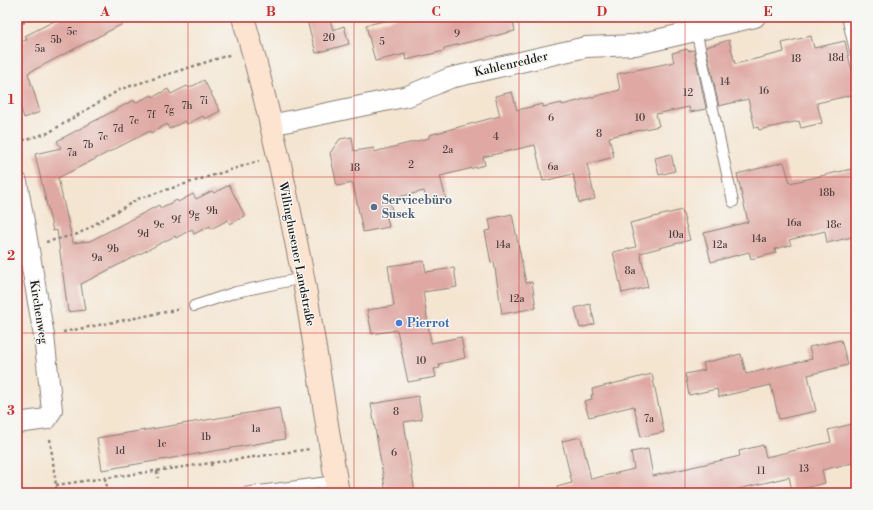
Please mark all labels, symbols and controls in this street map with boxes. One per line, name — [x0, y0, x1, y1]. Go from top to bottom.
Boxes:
text: A — [99, 4, 110, 20]
text: B — [266, 4, 276, 20]
text: C — [431, 4, 441, 20]
text: D — [597, 4, 607, 20]
text: E — [763, 4, 773, 20]
house number: 5c — [67, 26, 77, 38]
house number: 9 — [454, 28, 460, 40]
house number: 20 — [323, 32, 336, 44]
house number: 5b — [50, 34, 62, 46]
house number: 5 — [379, 36, 385, 48]
house number: 5a — [35, 43, 46, 55]
street label: Kahlenredder — [473, 49, 549, 80]
house number: 18d — [828, 52, 844, 64]
house number: 18 — [791, 53, 801, 65]
house number: 14 — [720, 76, 730, 88]
house number: 16 — [759, 85, 769, 97]
house number: 12 — [683, 87, 693, 99]
text: 1 — [8, 92, 15, 108]
house number: 7i — [200, 95, 209, 107]
house number: 7h — [182, 100, 193, 112]
house number: 7g — [164, 104, 175, 116]
house number: 7f — [147, 109, 156, 121]
house number: 6 — [548, 112, 554, 124]
house number: 10 — [635, 112, 646, 124]
house number: 7e — [129, 115, 139, 127]
house number: 7d — [113, 123, 124, 135]
house number: 8 — [596, 128, 602, 140]
house number: 7c — [98, 131, 108, 143]
house number: 4 — [493, 131, 499, 143]
house number: 7b — [83, 139, 94, 151]
house number: 2a — [443, 144, 454, 156]
house number: 7a — [67, 147, 78, 159]
house number: 2 — [408, 159, 414, 171]
house number: 6a — [547, 161, 559, 173]
house number: 18 — [350, 162, 360, 174]
street label: Willinghusener Landstraße — [275, 180, 318, 327]
house number: 18b — [819, 187, 835, 199]
place label: Servicebüro Susek — [382, 193, 452, 222]
marker: Servicebüro Susek — [369, 202, 379, 212]
house number: 9h — [206, 205, 218, 217]
house number: 9g — [188, 209, 200, 221]
house number: 9f — [171, 214, 181, 226]
house number: 16a — [786, 217, 802, 229]
house number: 9e — [153, 219, 165, 231]
house number: 18c — [826, 219, 842, 231]
house number: 9d — [137, 228, 149, 240]
house number: 10a — [668, 229, 685, 241]
house number: 14a — [752, 233, 767, 245]
house number: 14a — [496, 239, 511, 251]
house number: 12a — [712, 239, 729, 251]
house number: 9b — [107, 243, 119, 255]
text: 2 — [7, 248, 15, 264]
house number: 9a — [91, 252, 103, 264]
house number: 8a — [624, 265, 637, 277]
street label: Kirchenweg — [26, 279, 51, 346]
house number: 12a — [509, 293, 526, 305]
place label: Pierrot — [407, 316, 450, 331]
marker: Pierrot — [394, 318, 404, 328]
house number: 10 — [416, 355, 427, 367]
text: 3 — [7, 403, 15, 419]
house number: 8 — [393, 406, 399, 418]
house number: 7a — [644, 413, 655, 425]
house number: 1a — [251, 423, 262, 435]
house number: 1b — [201, 431, 211, 443]
house number: 1c — [157, 438, 167, 450]
house number: 1d — [115, 445, 125, 457]
house number: 6 — [391, 447, 397, 459]
house number: 13 — [799, 463, 809, 475]
house number: 11 — [757, 465, 766, 477]

